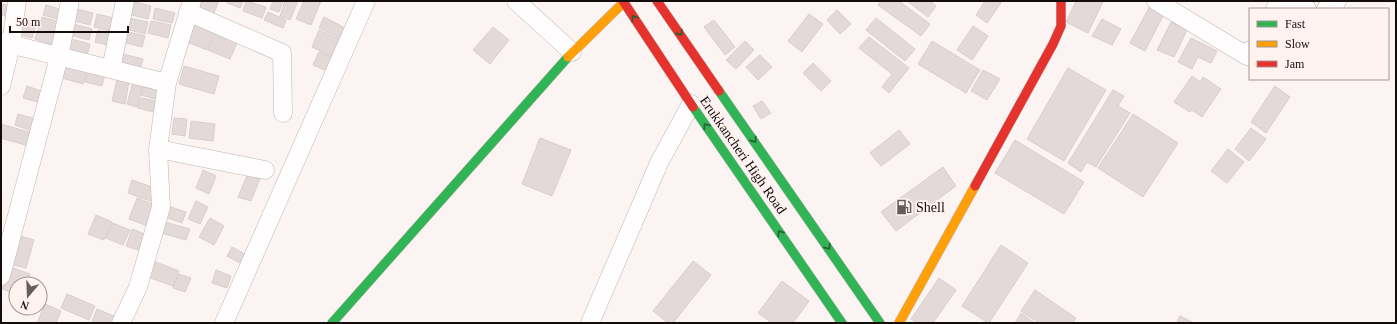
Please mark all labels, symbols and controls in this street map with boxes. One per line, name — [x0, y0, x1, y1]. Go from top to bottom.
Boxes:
scale bar — [10, 8, 128, 34]
legend — [1249, 8, 1389, 80]
text: 50 m — [16, 15, 41, 29]
one-way arrow — [632, 15, 639, 22]
text: Fast — [1285, 17, 1306, 31]
one-way arrow — [675, 29, 683, 36]
text: Slow — [1285, 37, 1310, 51]
text: Jam — [1285, 57, 1305, 71]
street label: Erukkancheri High Road — [697, 93, 789, 217]
one-way arrow — [704, 124, 711, 131]
one-way arrow — [749, 136, 757, 143]
fuel station icon: Shell — [895, 198, 913, 216]
place label: Shell — [916, 200, 945, 215]
one-way arrow — [778, 231, 785, 238]
one-way arrow — [823, 243, 831, 250]
north arrow — [8, 276, 48, 316]
text: N — [19, 298, 30, 312]

